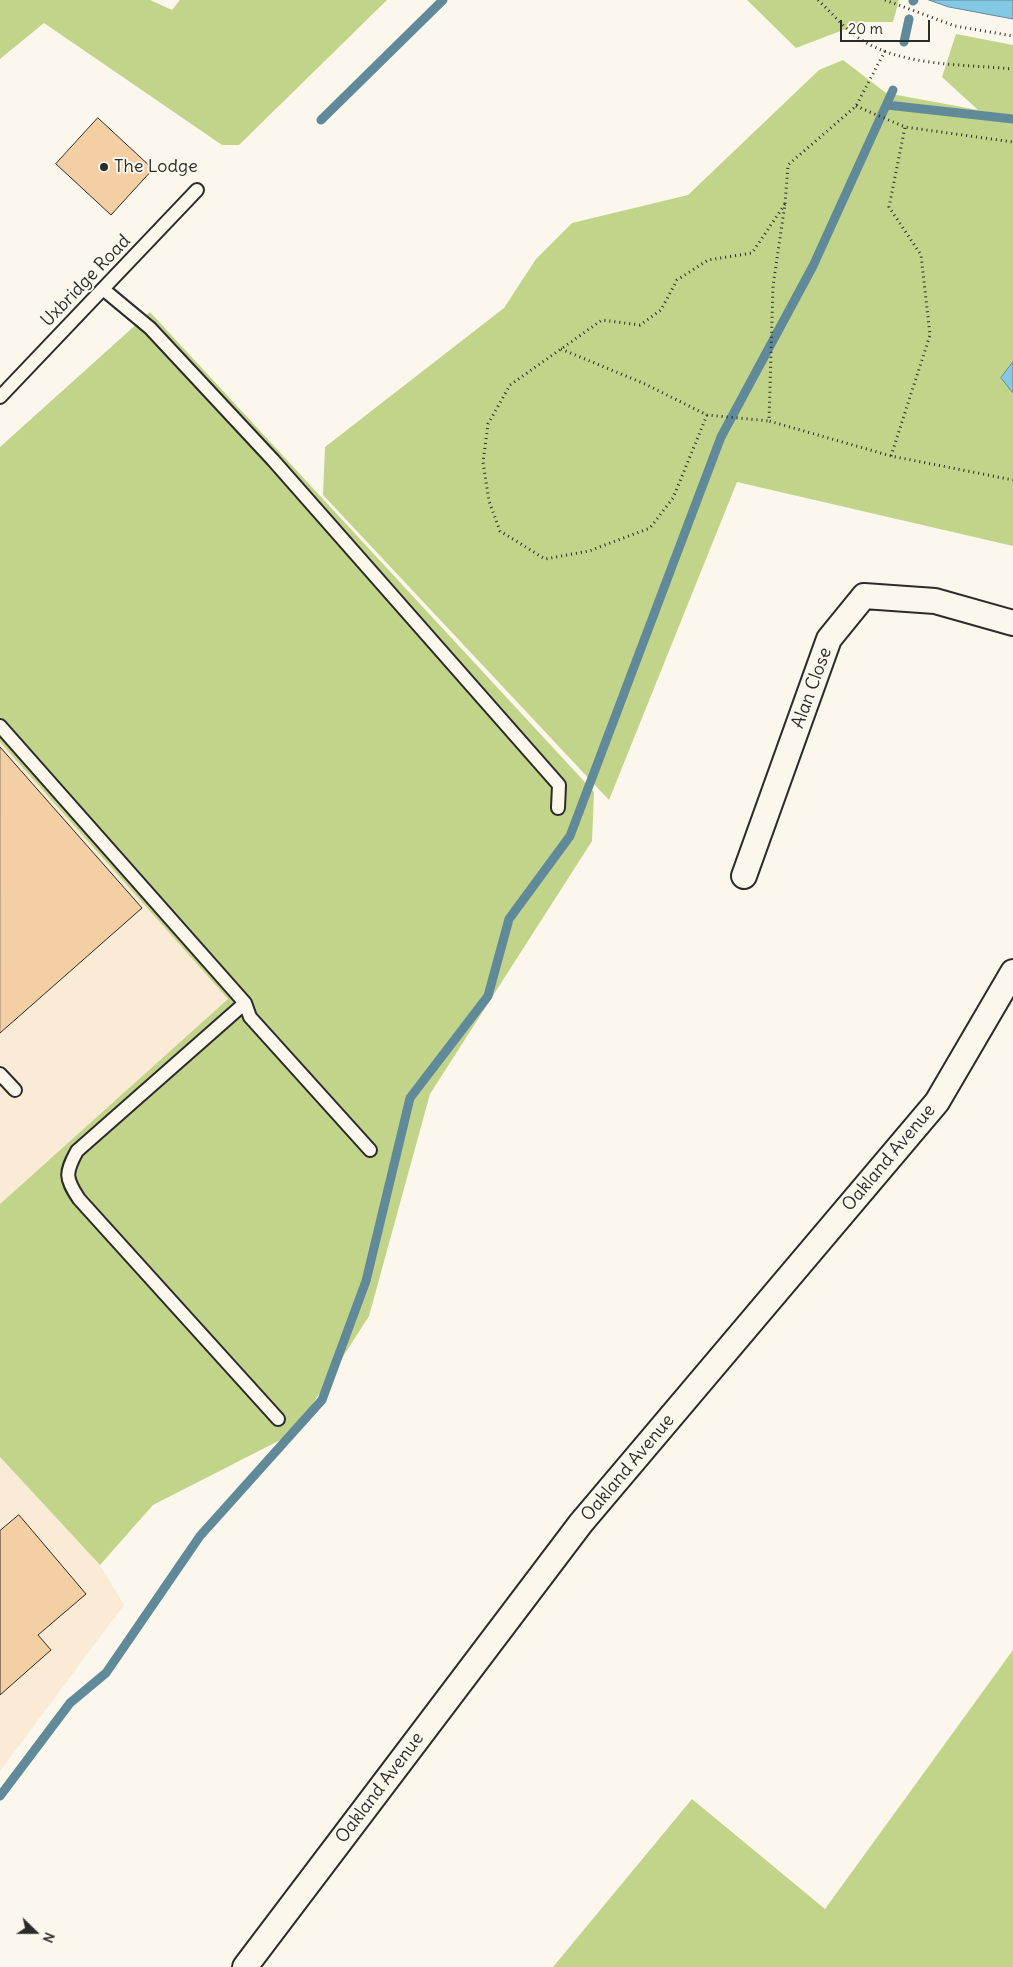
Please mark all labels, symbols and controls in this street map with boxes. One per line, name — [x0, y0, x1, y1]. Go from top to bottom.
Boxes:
scale bar — [843, 10, 933, 42]
text: 20 m — [848, 19, 883, 38]
place label: The Lodge — [114, 156, 198, 178]
marker: The Lodge — [98, 161, 110, 173]
street label: Uxbridge Road — [37, 231, 135, 331]
street label: Alan Close — [787, 645, 837, 731]
street label: Oakland Avenue — [838, 1100, 940, 1216]
street label: Oakland Avenue — [577, 1410, 679, 1526]
street label: Oakland Avenue — [331, 1728, 429, 1848]
north arrow — [10, 1907, 60, 1957]
text: N — [39, 1930, 59, 1945]

